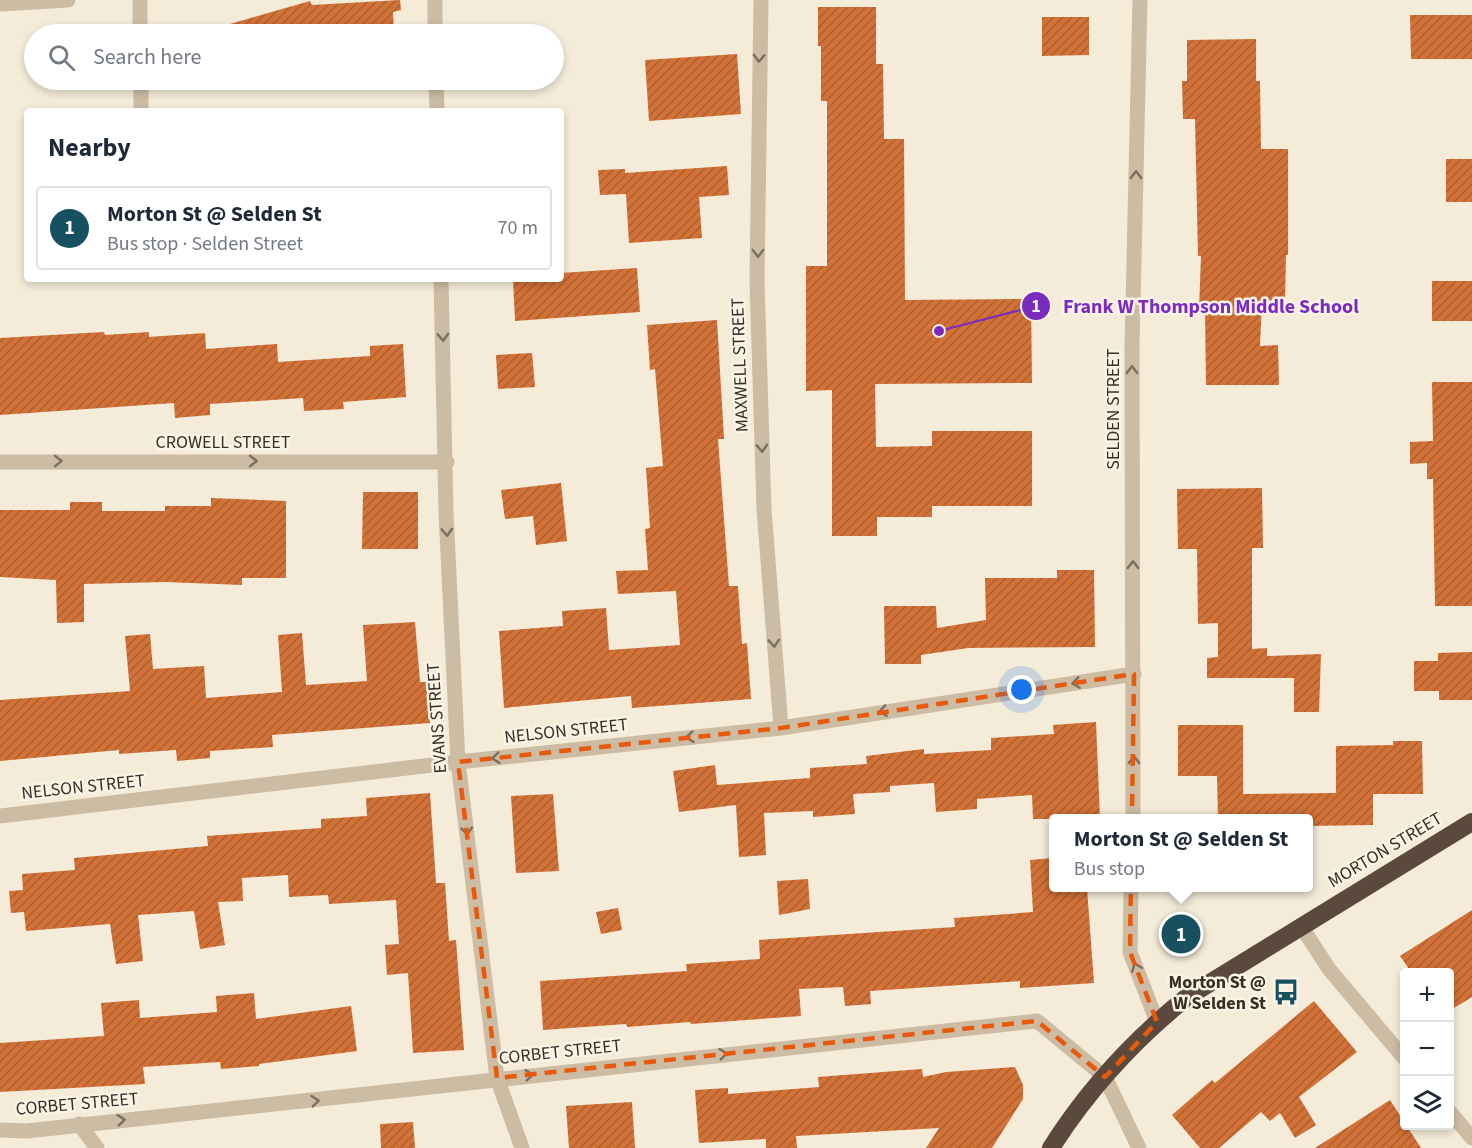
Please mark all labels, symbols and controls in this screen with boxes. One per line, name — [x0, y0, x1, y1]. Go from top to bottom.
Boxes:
search box — [24, 24, 564, 90]
icon: search — [45, 41, 78, 74]
text: Search here — [93, 41, 201, 73]
one-way arrow — [752, 54, 765, 63]
text: Nearby — [48, 129, 131, 166]
one-way arrow — [1130, 171, 1142, 180]
text: Morton St @ Selden St — [107, 198, 322, 230]
text: 1 — [64, 214, 75, 242]
text: 70 m — [498, 214, 538, 242]
text: Bus stop · Selden Street — [107, 230, 303, 258]
one-way arrow — [752, 249, 764, 258]
callout: Frank W Thompson Middle School — [1021, 287, 1370, 325]
text: Frank W Thompson Middle School — [1063, 293, 1359, 321]
text: 1 — [1031, 294, 1041, 319]
street label: MAXWELL STREET — [725, 297, 755, 433]
one-way arrow — [436, 333, 449, 342]
street label: SELDEN STREET — [1101, 348, 1126, 470]
one-way arrow — [1126, 366, 1138, 375]
street label: CROWELL STREET — [156, 430, 291, 455]
one-way arrow — [756, 444, 769, 453]
one-way arrow — [54, 455, 63, 468]
one-way arrow — [249, 455, 258, 467]
one-way arrow — [440, 528, 453, 537]
one-way arrow — [1127, 561, 1139, 570]
one-way arrow — [767, 638, 780, 648]
street label: EVANS STREET — [421, 661, 453, 774]
your location — [1007, 675, 1036, 704]
one-way arrow — [1071, 676, 1081, 688]
one-way arrow — [879, 704, 889, 717]
street label: NELSON STREET — [503, 712, 629, 750]
one-way arrow — [685, 730, 695, 743]
one-way arrow — [492, 751, 501, 764]
one-way arrow — [1128, 756, 1140, 765]
street label: NELSON STREET — [20, 768, 146, 806]
street label: MORTON STREET — [1323, 806, 1447, 894]
popup — [1049, 814, 1313, 892]
text: Morton St @ Selden St — [1074, 823, 1288, 855]
one-way arrow — [460, 827, 473, 836]
text: Bus stop — [1074, 855, 1145, 883]
pin: 1 — [1162, 912, 1200, 956]
one-way arrow — [1131, 963, 1143, 974]
map controls — [1400, 968, 1454, 1130]
button: + — [1400, 968, 1454, 1022]
place label: Morton St @ W Selden St — [1168, 970, 1266, 1016]
bus stop icon: Morton St @ W Selden St — [1271, 977, 1301, 1007]
button: − — [1400, 1022, 1454, 1076]
street label: CORBET STREET — [498, 1033, 623, 1071]
one-way arrow — [719, 1048, 728, 1061]
one-way arrow — [525, 1069, 534, 1082]
button: layers — [1400, 1076, 1454, 1130]
street label: CORBET STREET — [15, 1086, 140, 1122]
one-way arrow — [310, 1095, 320, 1108]
one-way arrow — [116, 1114, 125, 1127]

